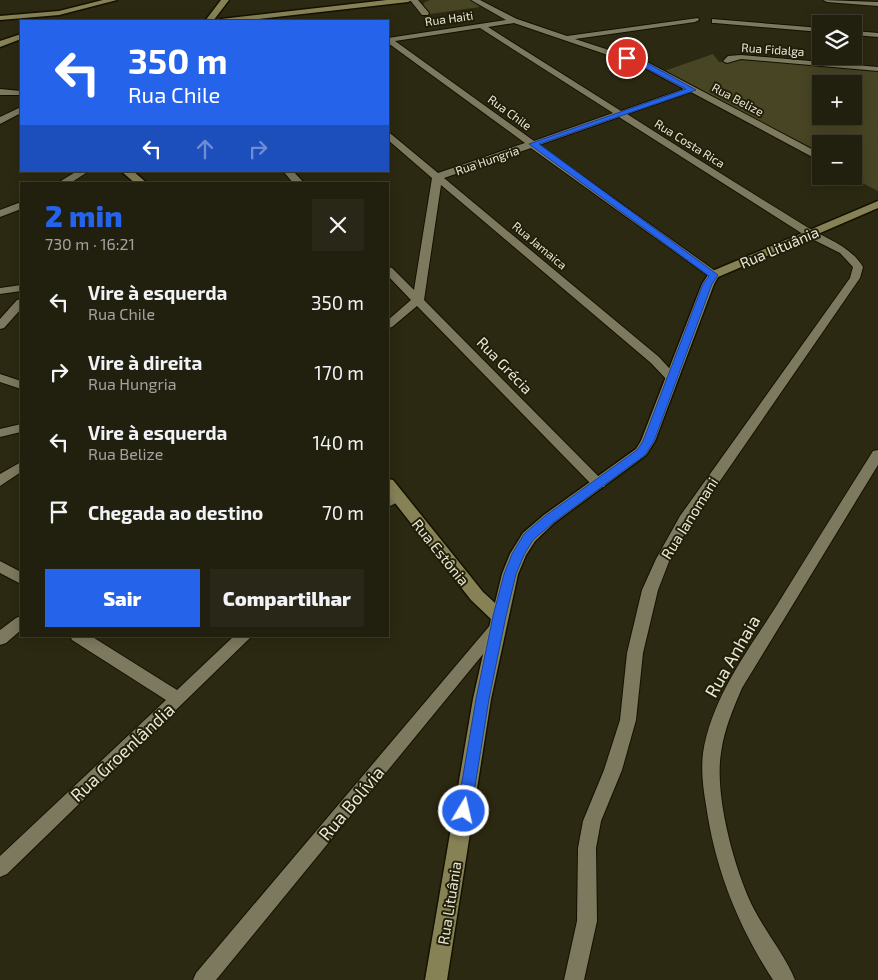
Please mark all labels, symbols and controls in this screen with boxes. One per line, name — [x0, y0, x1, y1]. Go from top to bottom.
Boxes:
street label: Rua Haiti — [424, 8, 474, 28]
map controls — [812, 15, 862, 185]
button: layers — [812, 15, 862, 65]
pin — [606, 37, 648, 79]
text: 350 m — [128, 39, 228, 81]
icon: left — [45, 40, 110, 105]
street label: Rua Fidalga — [741, 40, 805, 58]
icon: arrive — [613, 44, 641, 72]
button: + — [812, 75, 862, 125]
street label: Rua Belize — [710, 80, 766, 118]
text: Rua Chile — [128, 81, 220, 107]
street label: Rua Chile — [486, 92, 534, 132]
street label: Rua Costa Rica — [652, 116, 728, 170]
icon: left — [138, 135, 166, 163]
icon: ahead — [191, 135, 219, 163]
icon: right — [244, 135, 272, 163]
button: − — [812, 135, 862, 185]
street label: Rua Hungria — [453, 143, 521, 177]
text: 2 min — [45, 197, 123, 233]
button: close — [312, 199, 364, 251]
street label: Rua Jamaica — [510, 218, 570, 272]
street label: Rua Lituânia — [737, 222, 821, 272]
text: 730 m · 16:21 — [45, 234, 135, 253]
text: Vire à esquerda — [88, 281, 227, 304]
icon: left — [45, 288, 73, 316]
text: 350 m — [311, 291, 364, 314]
text: Rua Chile — [88, 304, 155, 323]
street label: Rua Grécia — [474, 333, 536, 397]
text: Vire à direita — [88, 351, 202, 374]
icon: right — [45, 358, 73, 386]
text: 170 m — [314, 361, 364, 384]
text: Rua Hungria — [88, 374, 177, 393]
text: Vire à esquerda — [88, 421, 227, 444]
icon: left — [45, 428, 73, 456]
text: 140 m — [312, 431, 364, 454]
text: Rua Belize — [88, 444, 163, 463]
street label: Rua Ianomani — [657, 474, 721, 562]
icon: arrive — [45, 498, 73, 526]
text: Chegada ao destino — [88, 501, 263, 524]
text: 70 m — [322, 501, 364, 524]
street label: Rua Estônia — [409, 515, 473, 589]
button: Sair — [45, 569, 200, 627]
button: Compartilhar — [210, 569, 364, 627]
street label: Rua Anhaia — [700, 611, 764, 701]
street label: Rua Groenlândia — [65, 698, 179, 806]
street label: Rua Bolívia — [314, 761, 388, 845]
position arrow — [437, 784, 489, 836]
street label: Rua Lituânia — [434, 860, 464, 946]

